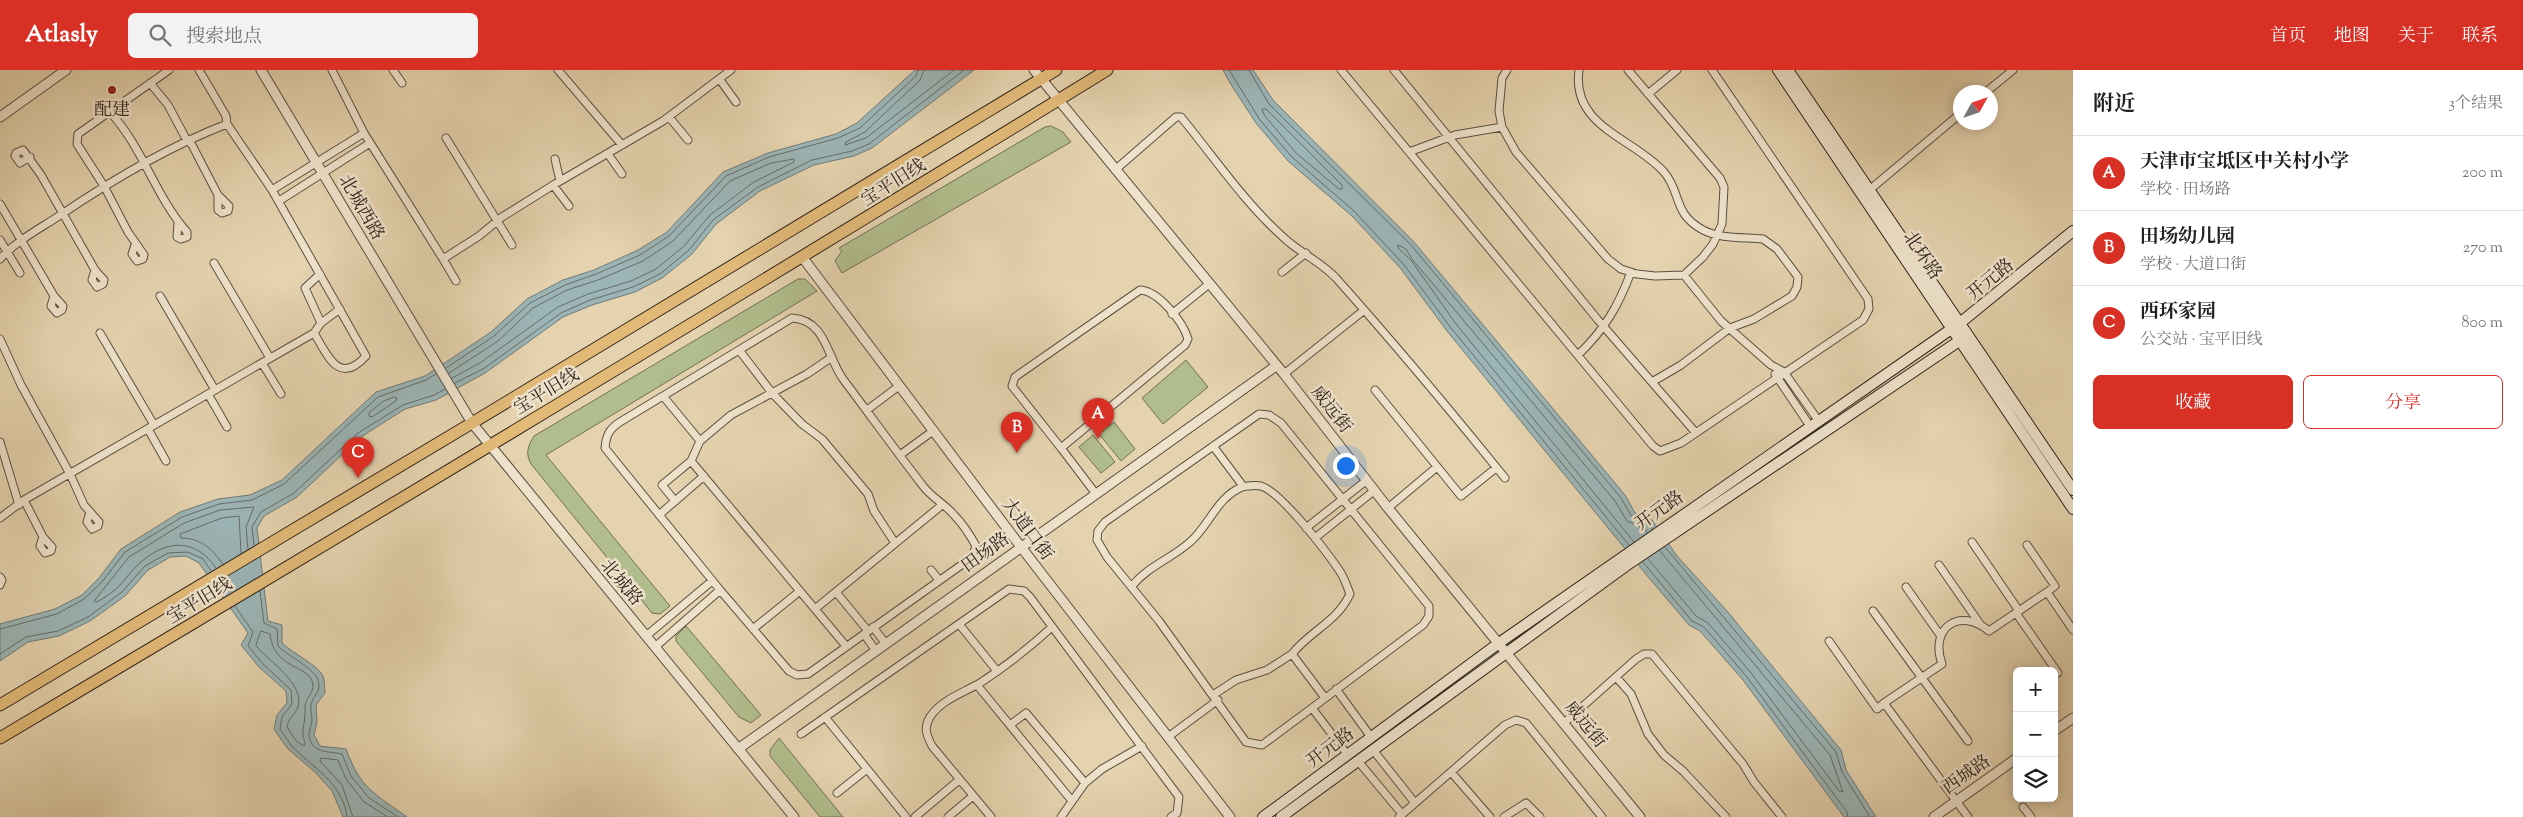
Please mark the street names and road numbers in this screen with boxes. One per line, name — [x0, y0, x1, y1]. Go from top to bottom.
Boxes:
street label: 宝平旧线 — [857, 154, 931, 214]
street label: 北城西路 — [331, 170, 390, 246]
street label: 北环路 — [1895, 226, 1947, 286]
street label: 开元路 — [1962, 253, 2020, 308]
street label: 宝平旧线 — [509, 363, 585, 422]
street label: 威远街 — [1304, 381, 1357, 440]
street label: 开元路 — [1631, 486, 1690, 538]
street label: 大道口街 — [994, 494, 1058, 567]
street label: 田场路 — [957, 527, 1016, 580]
street label: 北城路 — [593, 554, 648, 612]
street label: 宝平旧线 — [162, 572, 238, 631]
street label: 威远街 — [1557, 696, 1612, 754]
street label: 开元路 — [1302, 722, 1361, 775]
street label: 西城路 — [1938, 750, 1997, 802]

